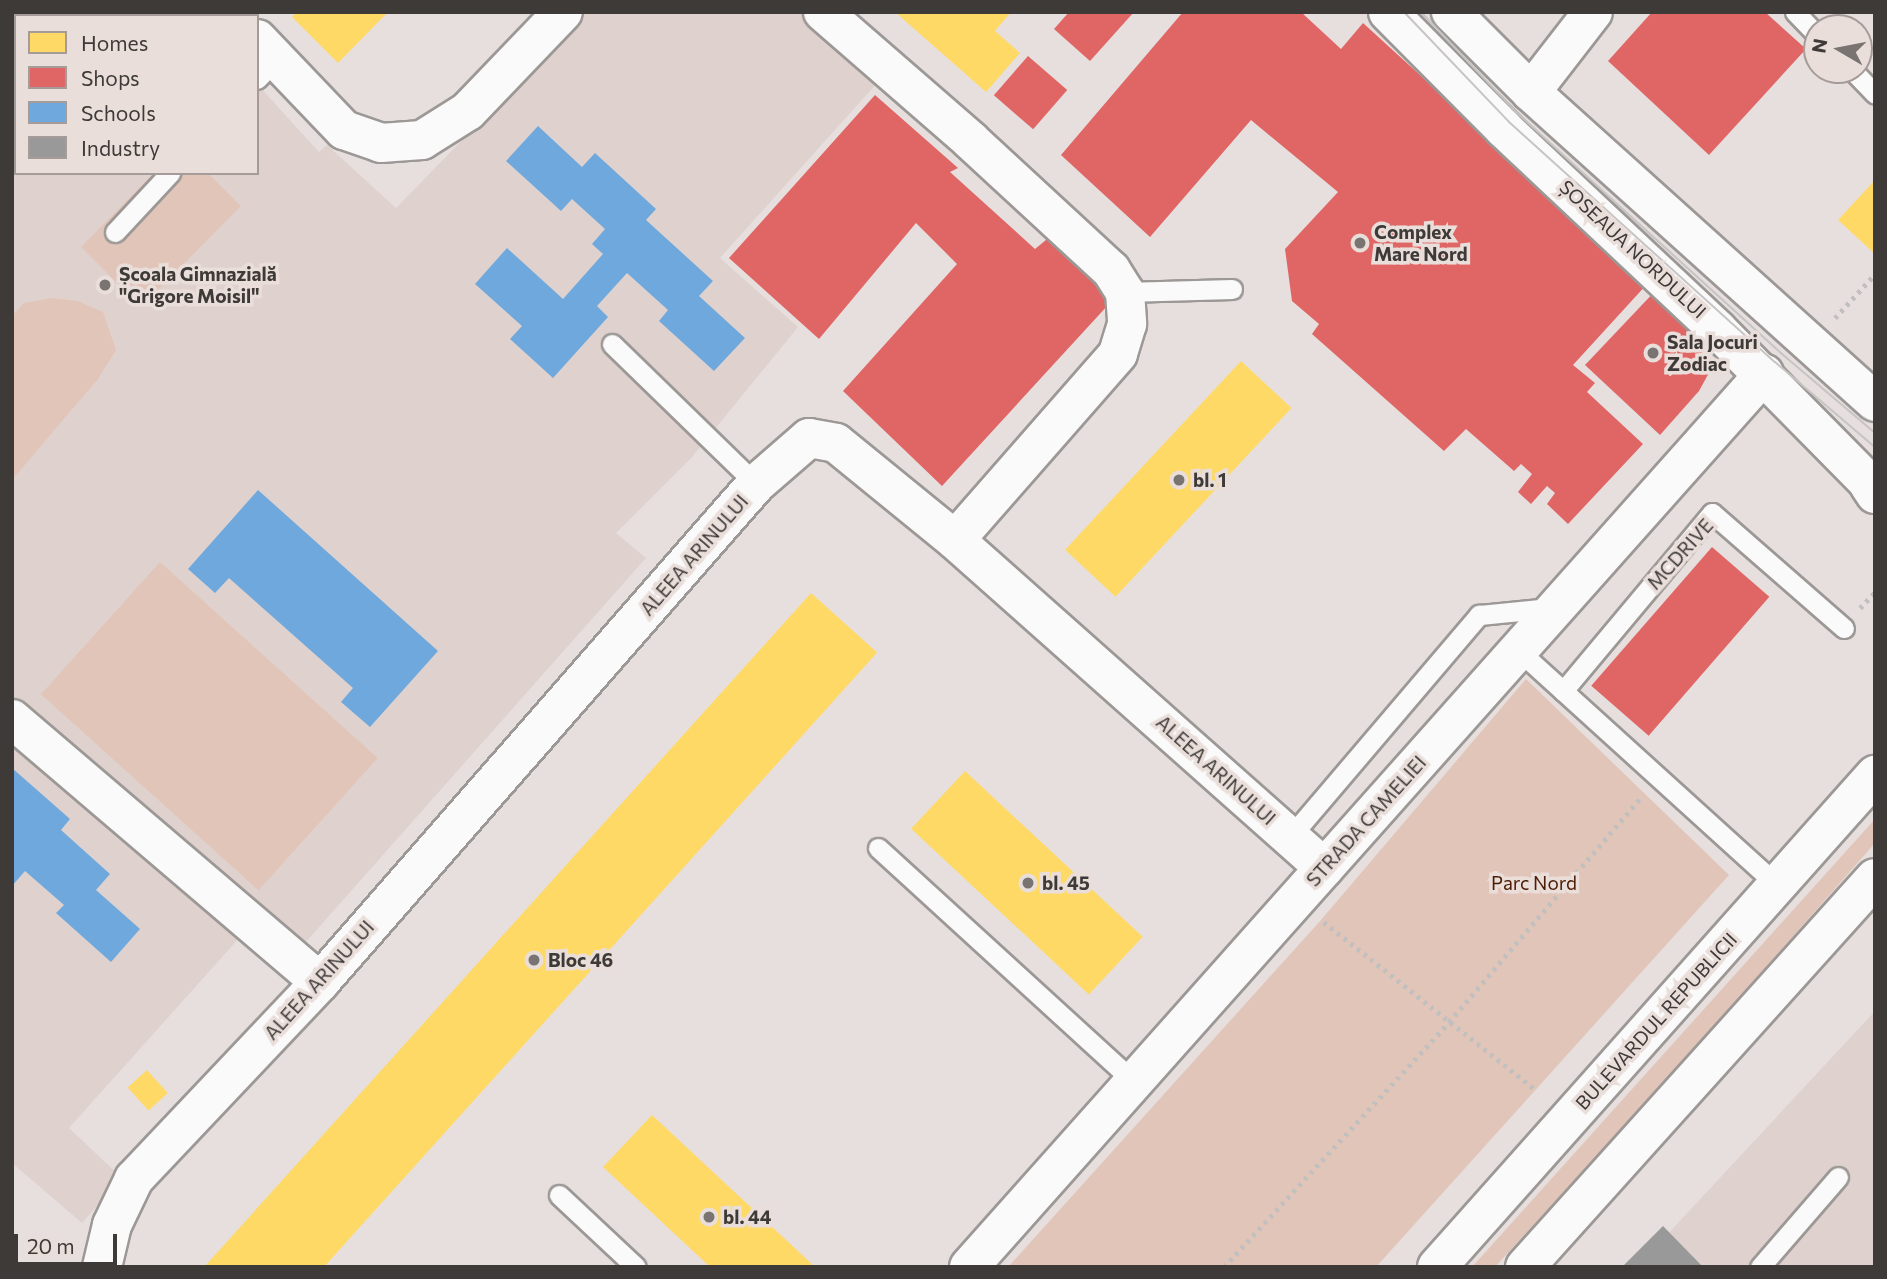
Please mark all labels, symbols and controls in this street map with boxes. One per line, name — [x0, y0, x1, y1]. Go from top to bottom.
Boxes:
legend — [14, 14, 259, 175]
north arrow — [1803, 14, 1873, 84]
text: Homes — [81, 30, 148, 55]
text: N — [1806, 37, 1831, 55]
text: Shops — [81, 65, 140, 90]
text: Schools — [81, 100, 156, 125]
text: Industry — [81, 135, 160, 160]
street label: ȘOSEAUA NORDULUI — [1555, 175, 1711, 323]
place label: Complex Mare Nord — [1374, 221, 1468, 265]
marker: Complex Mare Nord — [1352, 235, 1368, 251]
place label: Școala Gimnazială "Grigore Moisil" — [119, 263, 277, 307]
marker: Școala Gimnazială "Grigore Moisil" — [97, 277, 113, 293]
place label: Sala Jocuri Zodiac — [1667, 331, 1758, 375]
marker: Sala Jocuri Zodiac — [1645, 345, 1661, 361]
place label: bl. 1 — [1193, 469, 1227, 491]
marker: bl. 1 — [1171, 472, 1187, 488]
street label: ALEEA ARINULUI — [635, 490, 753, 620]
street label: MCDRIVE — [1642, 514, 1718, 594]
street label: ALEEA ARINULUI — [1152, 710, 1280, 830]
street label: STRADA CAMELIEI — [1302, 751, 1430, 891]
place label: bl. 45 — [1042, 872, 1090, 894]
park label: Parc Nord — [1491, 872, 1577, 894]
marker: bl. 45 — [1020, 875, 1036, 891]
street label: ALEEA ARINULUI — [259, 916, 379, 1044]
street label: BULEVARDUL REPUBLICII — [1571, 928, 1741, 1114]
place label: Bloc 46 — [548, 949, 613, 971]
marker: Bloc 46 — [526, 952, 542, 968]
place label: bl. 44 — [723, 1206, 771, 1228]
marker: bl. 44 — [701, 1209, 717, 1225]
scale bar — [18, 1220, 121, 1264]
text: 20 m — [27, 1233, 75, 1258]

